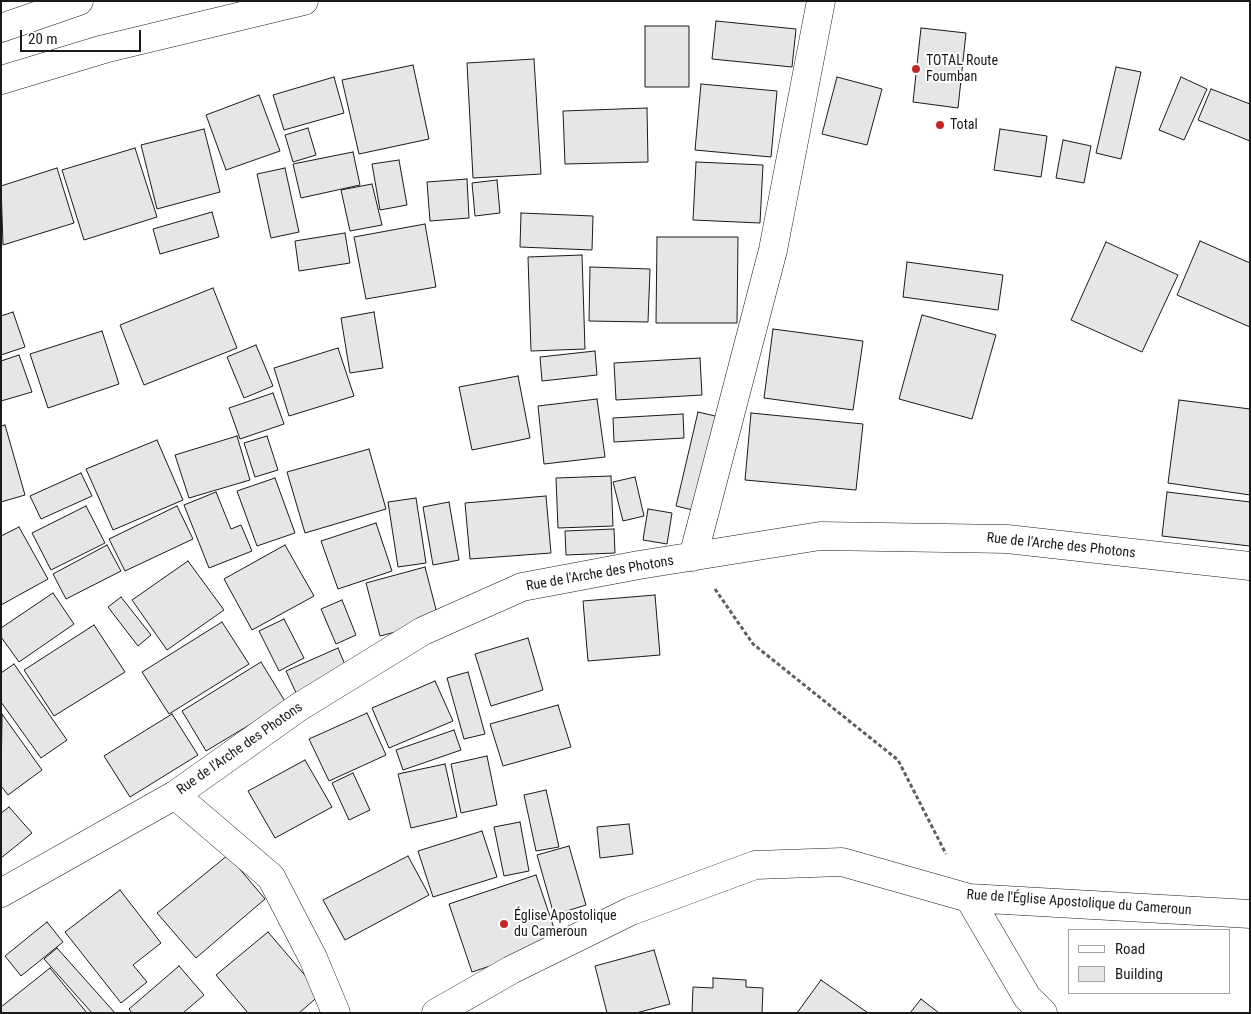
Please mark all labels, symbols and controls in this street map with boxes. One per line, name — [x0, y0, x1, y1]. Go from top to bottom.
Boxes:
scale bar — [22, 20, 144, 52]
text: 20 m — [28, 30, 58, 48]
place label: TOTAL Route Foumban — [926, 53, 998, 85]
marker: TOTAL Route Foumban — [910, 63, 922, 75]
place label: Total — [950, 117, 978, 133]
marker: Total — [934, 119, 946, 131]
street label: Rue de l'Arche des Photons — [986, 530, 1136, 562]
street label: Rue de l'Arche des Photons — [525, 553, 675, 595]
street label: Rue de l'Arche des Photons — [174, 699, 306, 799]
street label: Rue de l'Église Apostolique du Cameroun — [966, 887, 1192, 919]
place label: Église Apostolique du Cameroun — [514, 908, 617, 940]
marker: Église Apostolique du Cameroun — [498, 918, 510, 930]
legend — [1068, 929, 1231, 994]
text: Road — [1115, 940, 1145, 958]
text: Building — [1115, 965, 1163, 983]

